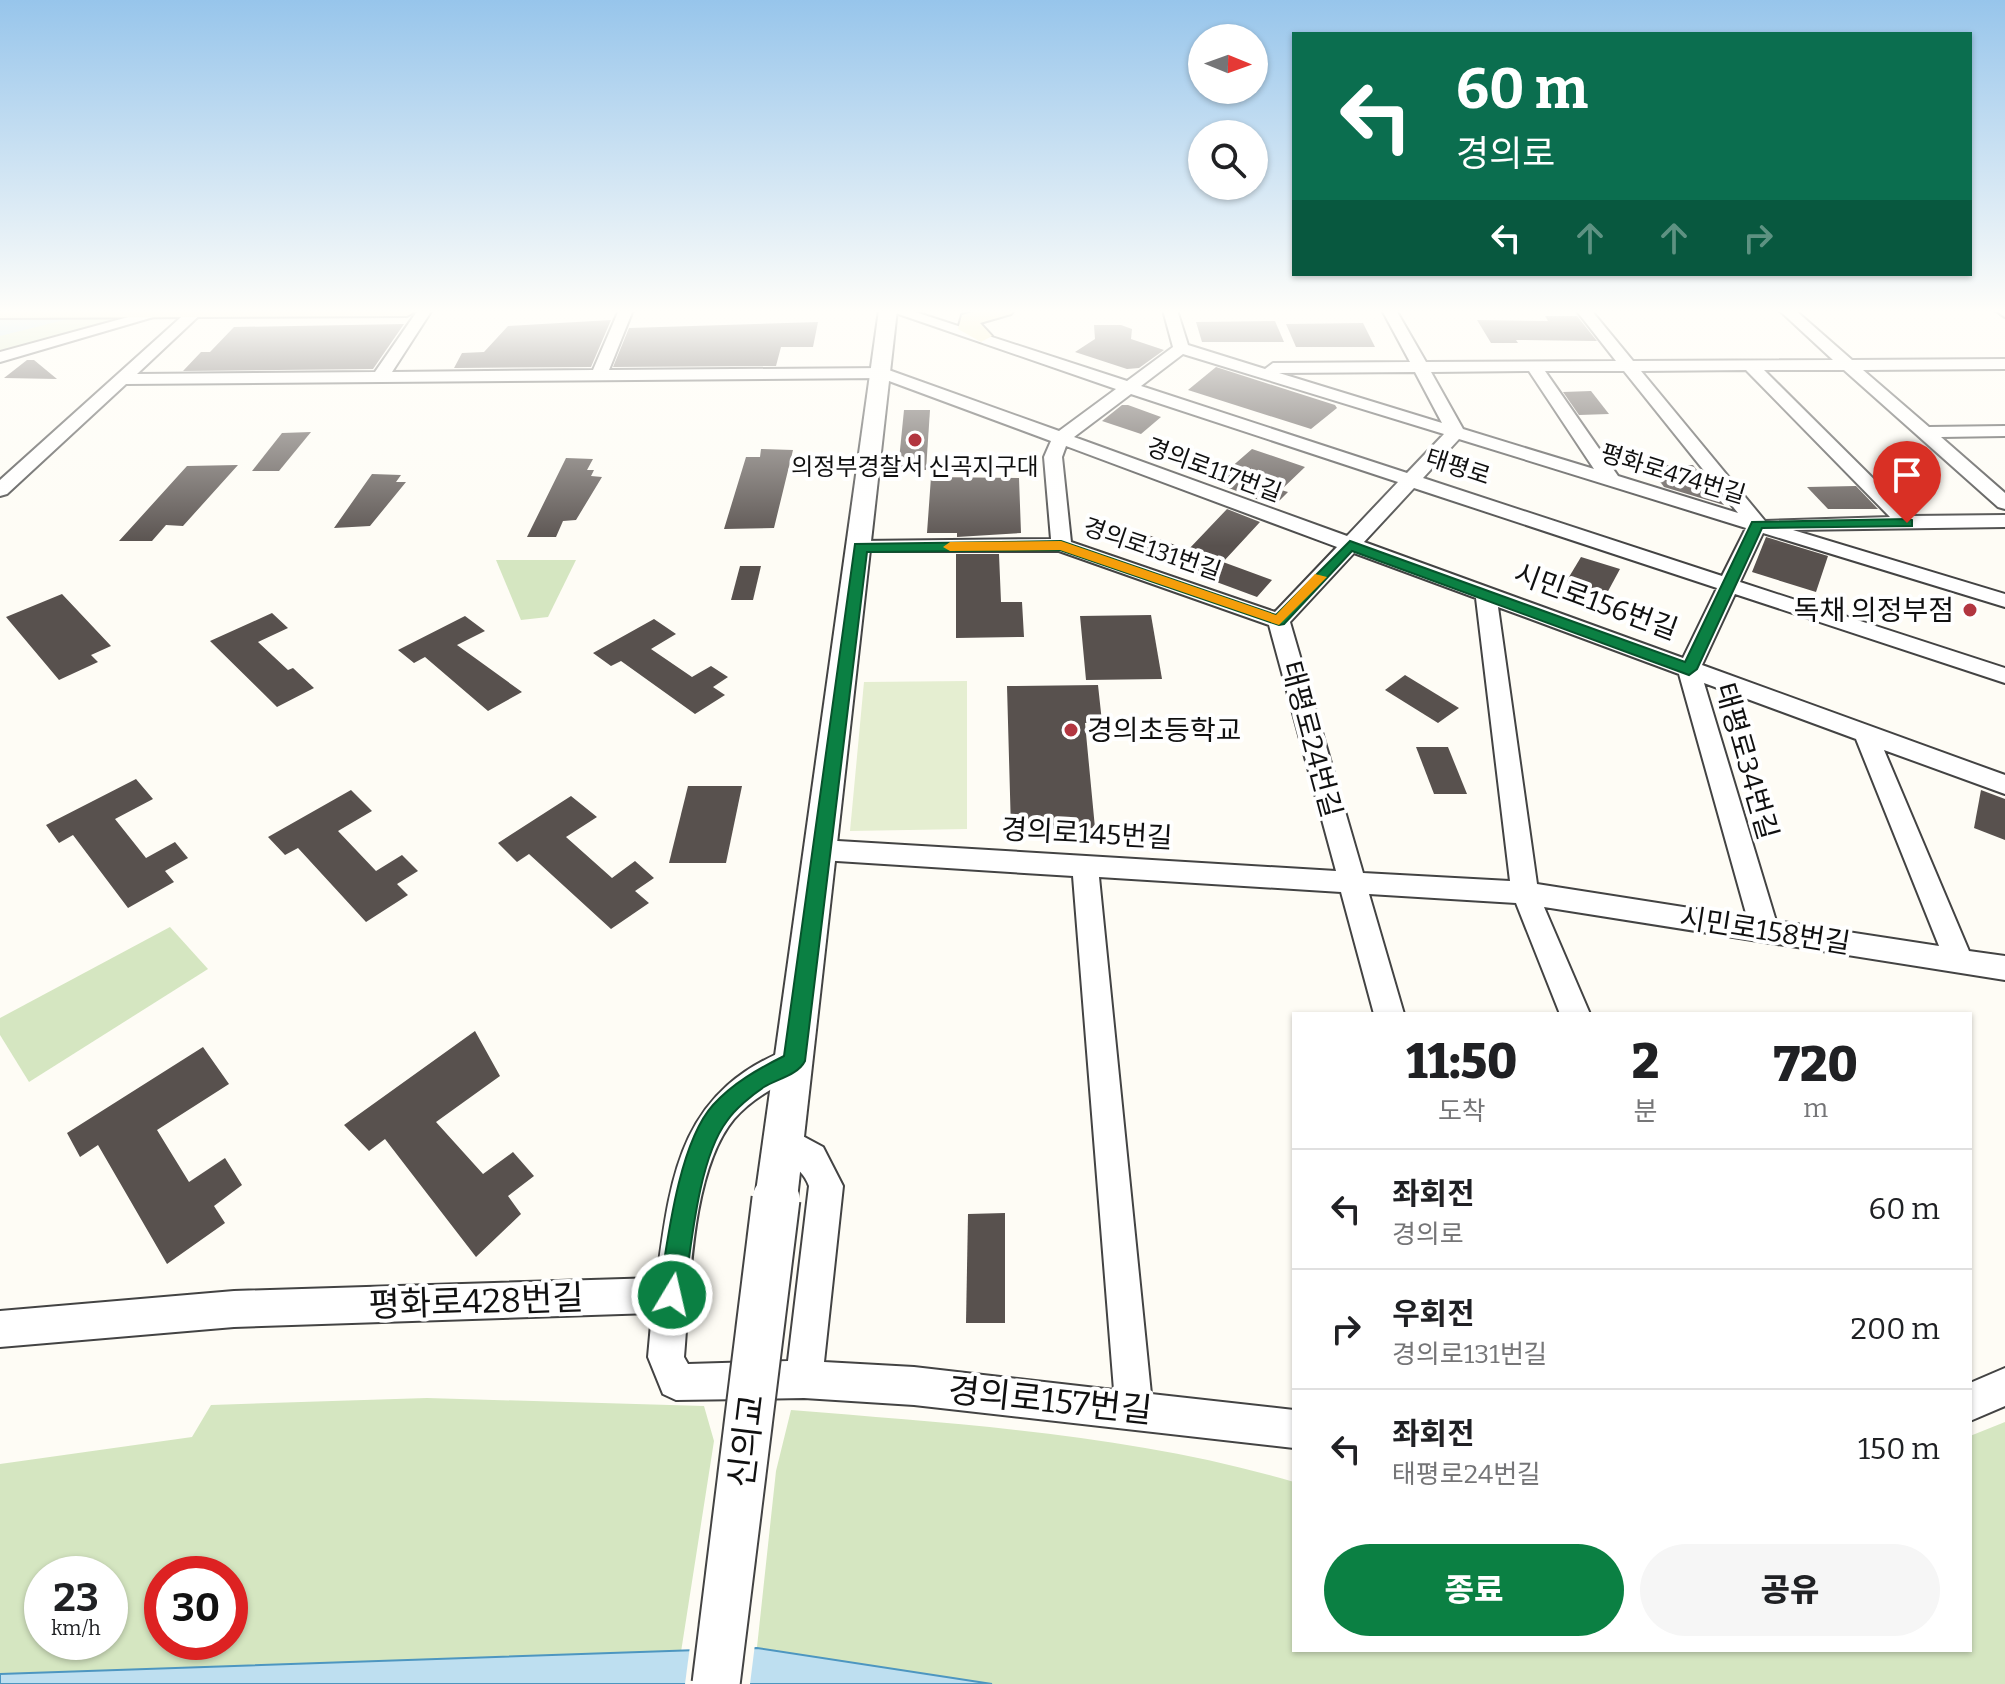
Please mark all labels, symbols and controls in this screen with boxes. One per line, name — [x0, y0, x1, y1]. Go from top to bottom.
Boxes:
north arrow — [1188, 24, 1268, 104]
map controls — [1188, 24, 1268, 200]
text: 60 m — [1456, 56, 1588, 123]
icon: left — [1324, 64, 1428, 168]
button: search — [1188, 120, 1268, 200]
text: 경의로 — [1456, 132, 1555, 176]
icon: left — [1484, 216, 1528, 260]
icon: ahead — [1568, 216, 1612, 260]
icon: ahead — [1652, 216, 1696, 260]
icon: right — [1736, 216, 1780, 260]
marker: 의정부경찰서 신곡지구대 — [906, 431, 924, 449]
street label: 경의로117번길 — [1143, 433, 1285, 507]
street label: 평화로474번길 — [1597, 439, 1749, 509]
pin — [1873, 441, 1941, 523]
street label: 태평로 — [1422, 443, 1494, 491]
place label: 의정부경찰서 신곡지구대 — [791, 453, 1039, 481]
icon: arrive — [1885, 453, 1929, 497]
street label: 경의로131번길 — [1080, 512, 1224, 586]
street label: 시민로156번길 — [1510, 557, 1682, 646]
place label: 독채 의정부점 — [1794, 594, 1954, 627]
marker: 독채 의정부점 — [1961, 601, 1979, 619]
street label: 태평로24번길 — [1275, 657, 1348, 821]
street label: 태평로34번길 — [1708, 679, 1785, 843]
place label: 경의초등학교 — [1087, 714, 1242, 747]
marker: 경의초등학교 — [1062, 721, 1080, 739]
street label: 경의로145번길 — [1000, 813, 1173, 854]
street label: 시민로158번길 — [1677, 901, 1852, 960]
text: 11:50 — [1406, 1033, 1517, 1091]
text: 2 — [1632, 1033, 1659, 1091]
text: 720 — [1773, 1036, 1858, 1094]
text: m — [1803, 1093, 1828, 1124]
text: 도착 — [1438, 1096, 1486, 1127]
text: 분 — [1633, 1096, 1657, 1127]
text: 좌회전 — [1392, 1176, 1475, 1212]
icon: left — [1324, 1187, 1368, 1231]
text: 60 m — [1869, 1191, 1940, 1227]
text: 경의로 — [1392, 1219, 1464, 1250]
position arrow — [630, 1253, 714, 1337]
street label: 평화로428번길 — [368, 1277, 584, 1326]
text: 우회전 — [1392, 1296, 1475, 1332]
icon: right — [1324, 1307, 1368, 1351]
text: 200 m — [1851, 1311, 1940, 1347]
text: 경의로131번길 — [1392, 1339, 1548, 1370]
street label: 경의로157번길 — [946, 1369, 1154, 1432]
street label: 신의교 — [720, 1392, 773, 1490]
text: 좌회전 — [1392, 1416, 1475, 1452]
icon: left — [1324, 1427, 1368, 1471]
text: 150 m — [1858, 1431, 1940, 1467]
text: 태평로24번길 — [1392, 1459, 1541, 1490]
button: 종료 — [1324, 1544, 1624, 1636]
button: 공유 — [1640, 1544, 1940, 1636]
speed limit sign: 30 — [144, 1556, 248, 1660]
text: 23 — [53, 1574, 99, 1622]
text: km/h — [51, 1616, 101, 1640]

